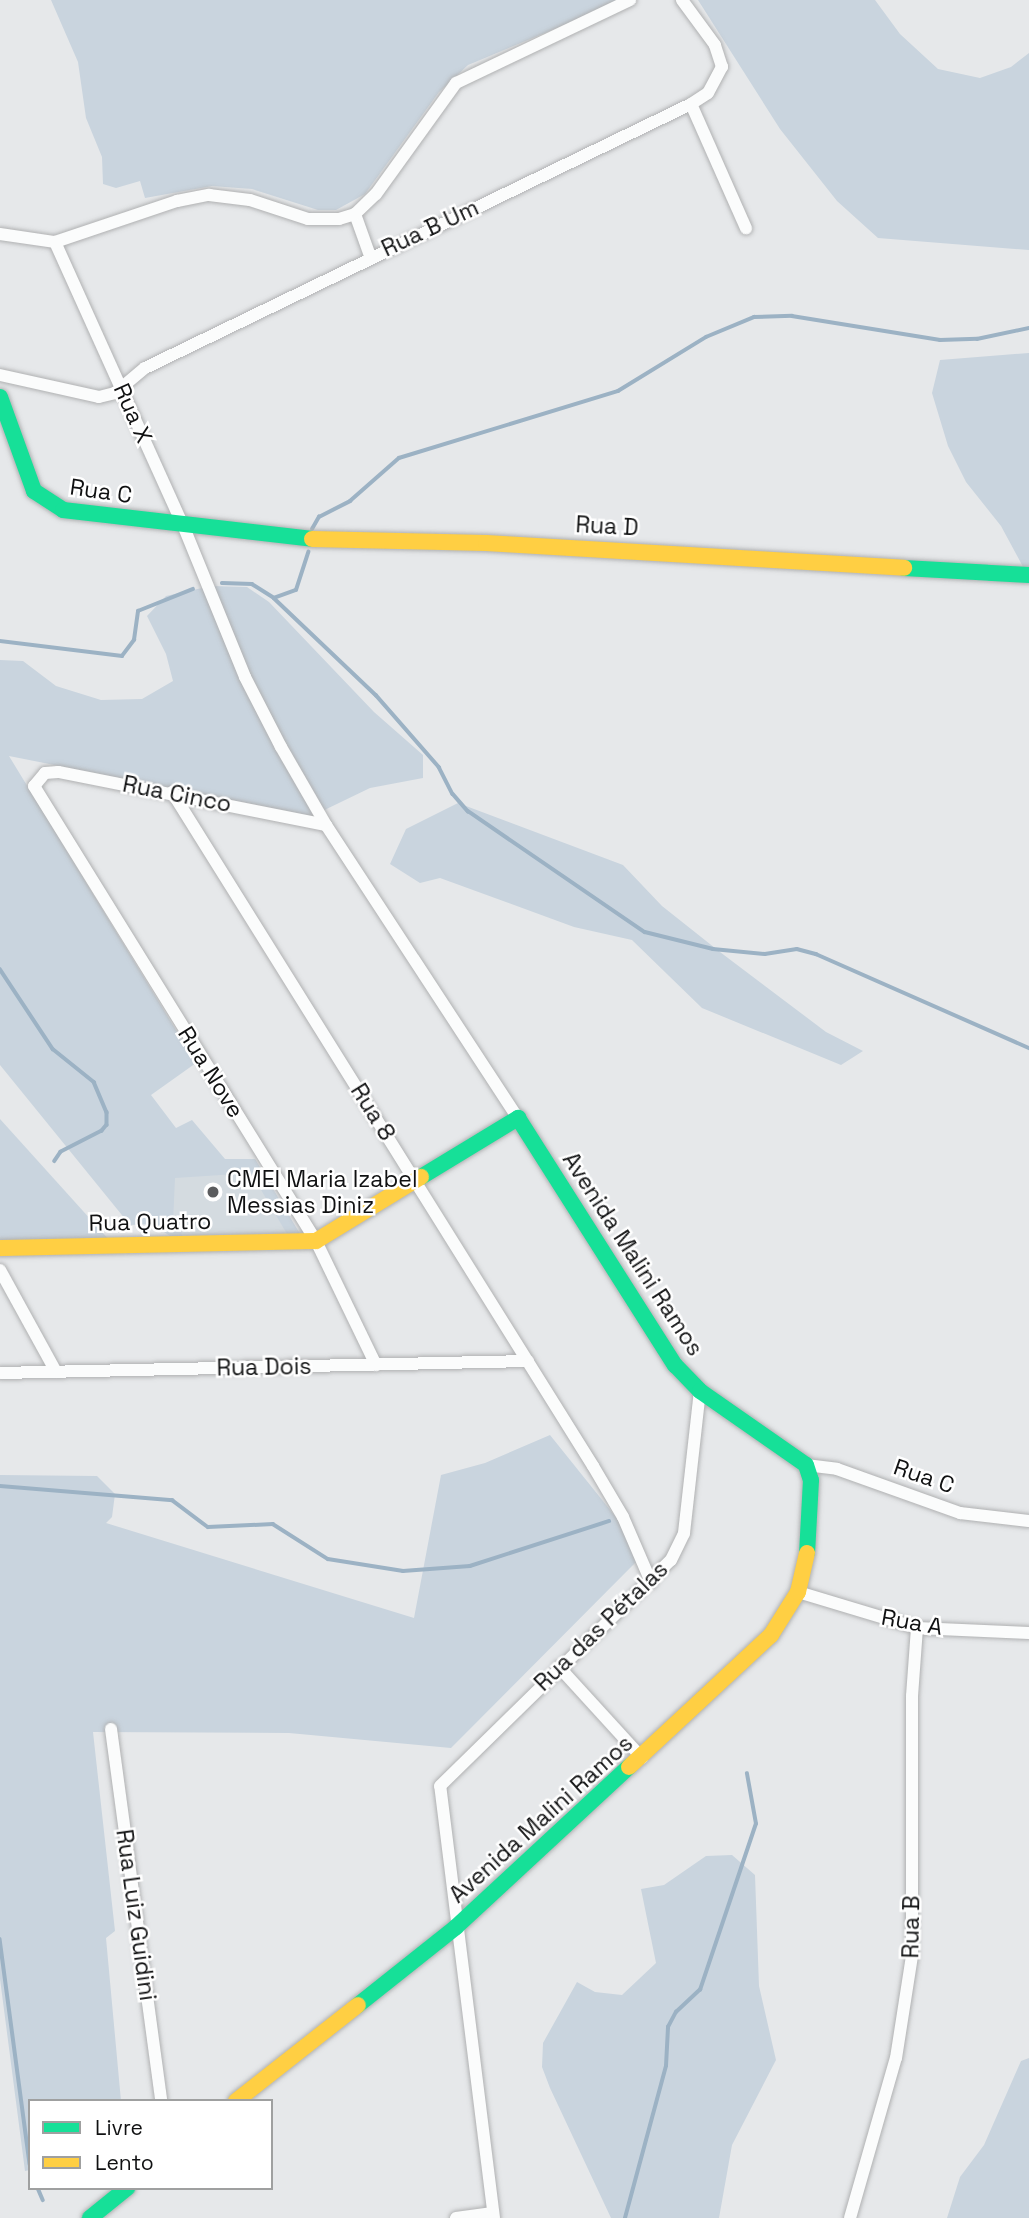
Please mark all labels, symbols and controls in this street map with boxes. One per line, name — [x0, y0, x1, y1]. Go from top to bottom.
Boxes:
street label: Rua B Um — [377, 194, 483, 262]
street label: Rua X — [108, 379, 158, 447]
street label: Rua C — [68, 473, 134, 509]
street label: Rua D — [575, 511, 639, 541]
street label: Rua Cinco — [120, 770, 234, 818]
street label: Rua Nove — [172, 1021, 250, 1123]
street label: Rua 8 — [345, 1078, 401, 1146]
street label: Avenida Malini Ramos — [557, 1147, 709, 1361]
place label: CMEI Maria Izabel Messias Diniz — [227, 1165, 418, 1219]
marker: CMEI Maria Izabel Messias Diniz — [205, 1184, 221, 1200]
street label: Rua Quatro — [88, 1207, 212, 1237]
street label: Rua Dois — [216, 1352, 312, 1382]
street label: Rua C — [890, 1453, 958, 1499]
street label: Rua das Pétalas — [528, 1555, 674, 1697]
street label: Rua A — [879, 1603, 945, 1641]
street label: Avenida Malini Ramos — [444, 1729, 638, 1909]
street label: Rua Luiz Guidini — [110, 1827, 162, 2003]
street label: Rua B — [897, 1895, 925, 1959]
legend — [28, 2099, 273, 2190]
text: Livre — [95, 2114, 143, 2141]
text: Lento — [95, 2149, 154, 2176]

